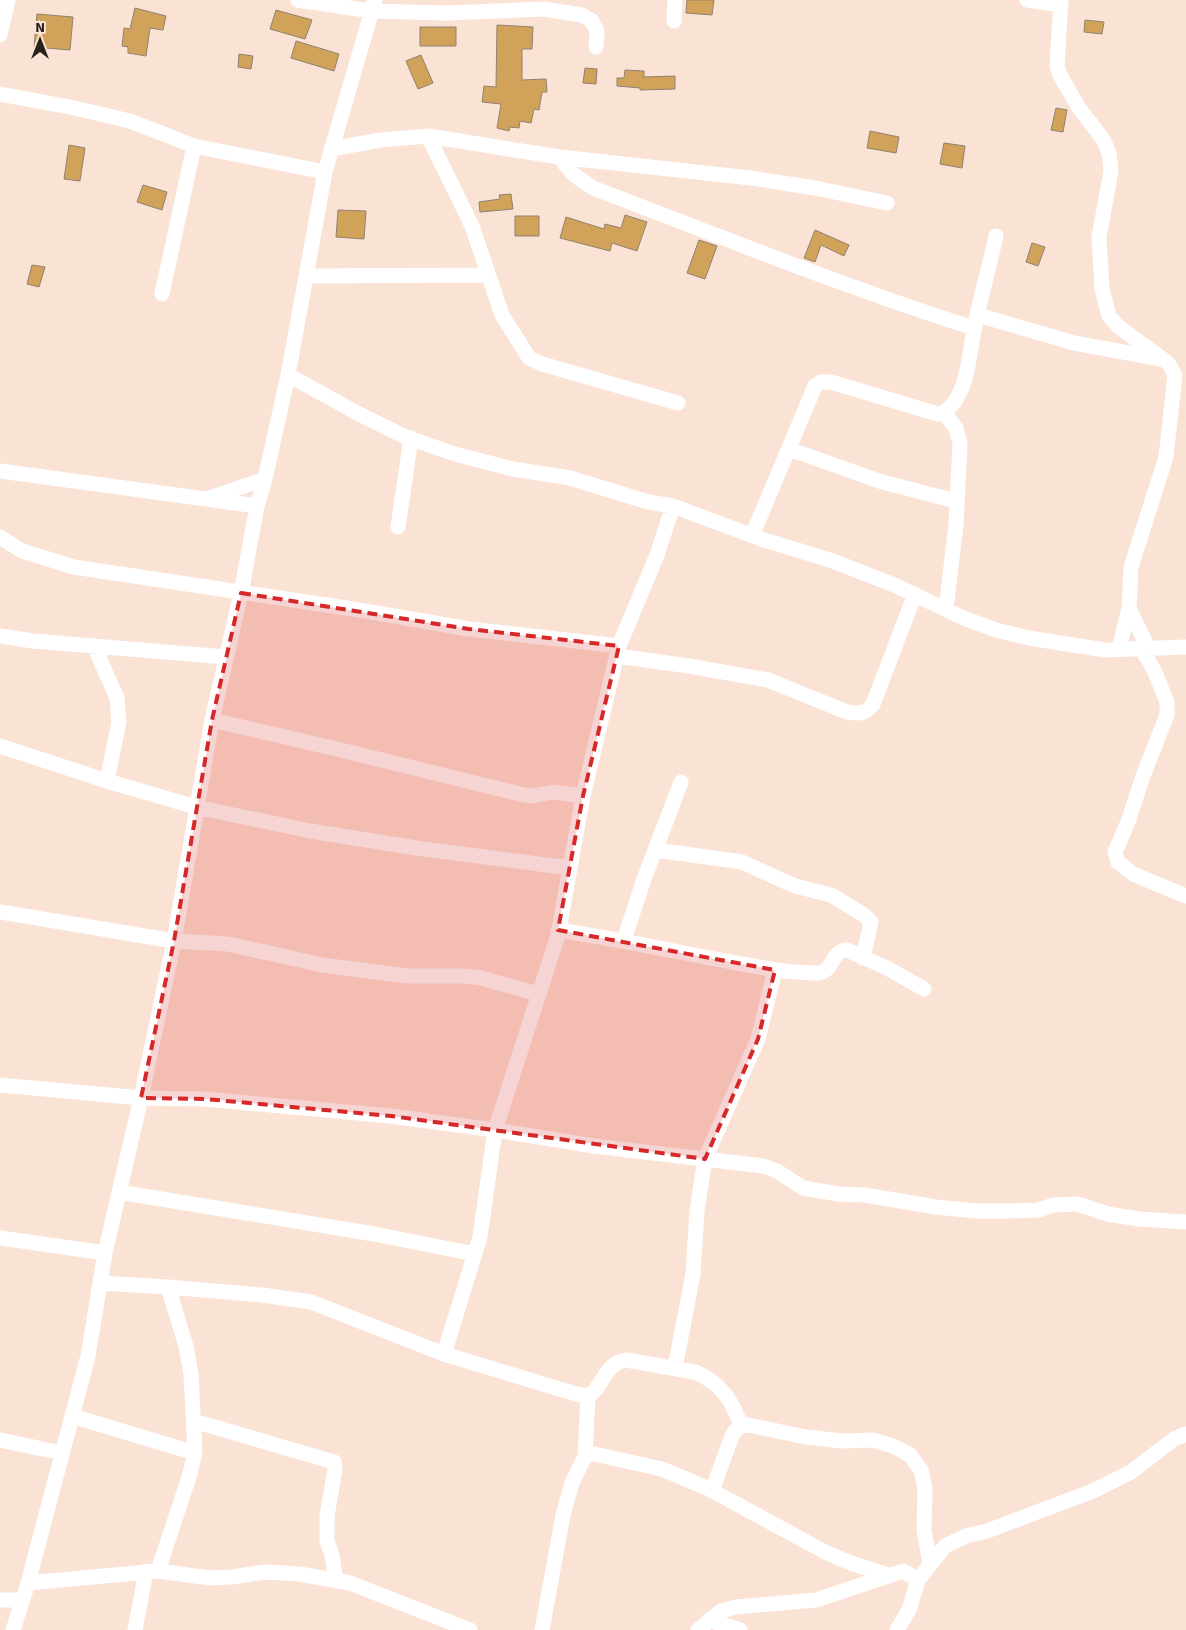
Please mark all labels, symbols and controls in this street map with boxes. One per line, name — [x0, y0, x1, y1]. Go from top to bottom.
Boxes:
north arrow — [15, 15, 65, 65]
text: N — [35, 19, 45, 36]

